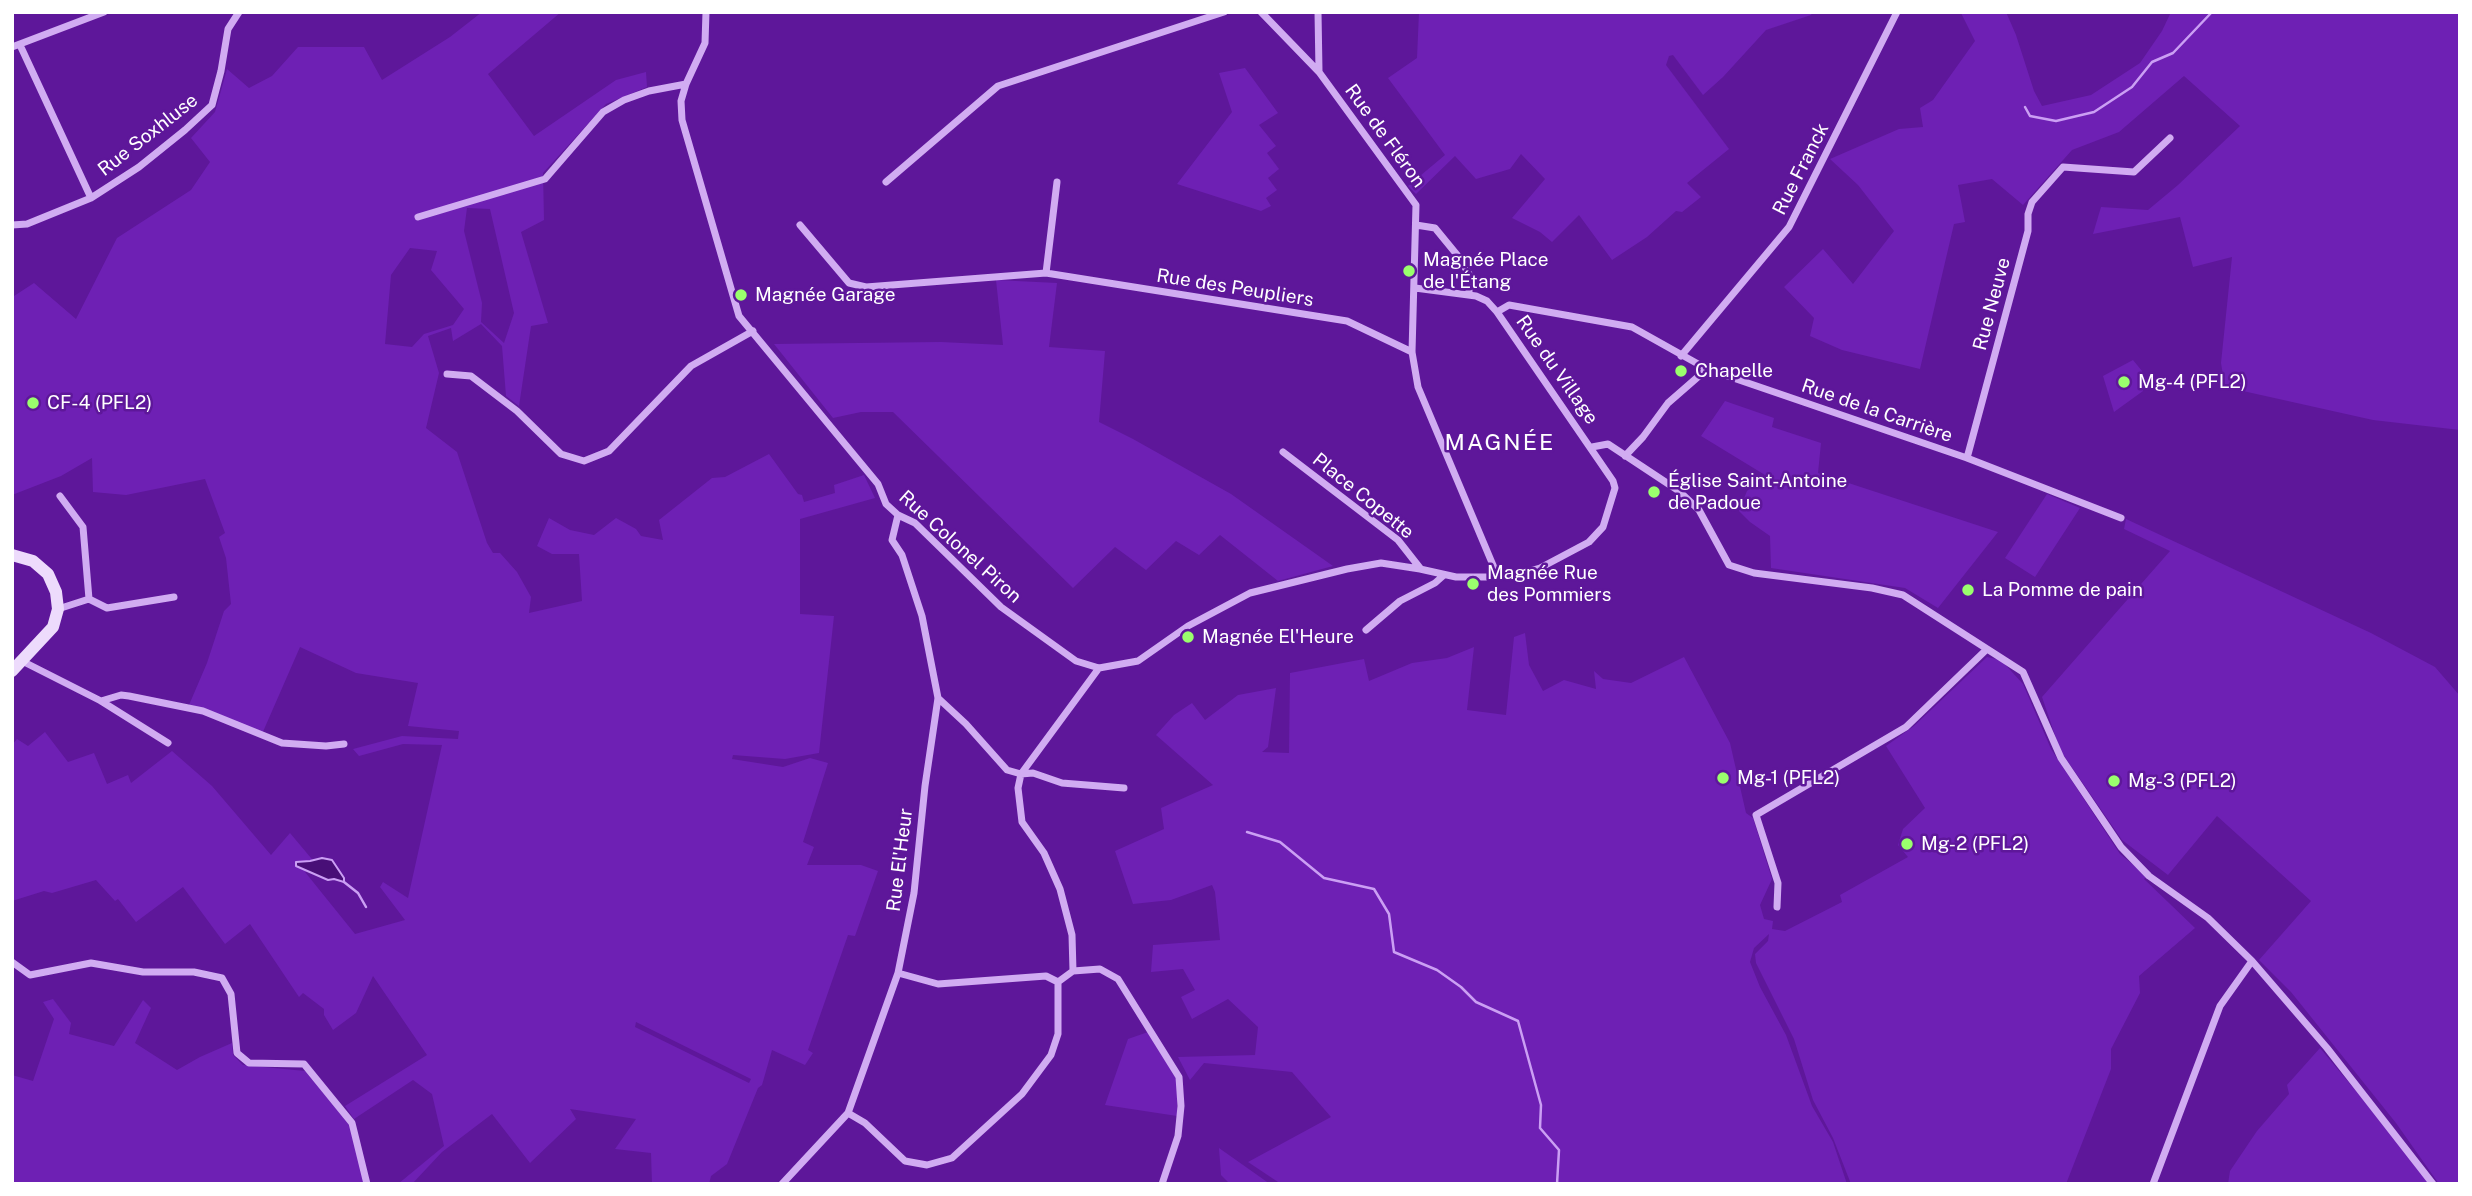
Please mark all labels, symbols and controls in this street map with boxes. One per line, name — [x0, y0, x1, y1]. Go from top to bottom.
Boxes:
street label: Rue de Fléron — [1340, 80, 1430, 192]
street label: Rue Soxhluse — [94, 89, 202, 181]
street label: Rue Franck — [1768, 119, 1834, 219]
place label: Magnée Place de l'Étang — [1423, 249, 1548, 293]
street label: Rue Neuve — [1969, 255, 2015, 353]
marker: Magnée Place de l'Étang — [1401, 263, 1417, 279]
street label: Rue des Peupliers — [1155, 264, 1315, 312]
place label: Magnée Garage — [755, 284, 896, 306]
marker: Magnée Garage — [733, 287, 749, 303]
street label: Rue du Village — [1511, 311, 1603, 429]
place label: Chapelle — [1695, 360, 1773, 382]
marker: Chapelle — [1673, 363, 1689, 379]
place label: Mg-4 (PFL2) — [2138, 371, 2247, 393]
street label: Rue de la Carrière — [1798, 374, 1956, 448]
marker: Mg-4 (PFL2) — [2116, 374, 2132, 390]
place label: CF-4 (PFL2) — [47, 392, 152, 414]
marker: CF-4 (PFL2) — [25, 395, 41, 411]
district label: MAGNÉE — [1445, 429, 1555, 457]
street label: Place Copette — [1308, 448, 1418, 544]
place label: Église Saint-Antoine de Padoue — [1668, 470, 1847, 514]
marker: Église Saint-Antoine de Padoue — [1646, 484, 1662, 500]
street label: Rue Colonel Piron — [894, 486, 1026, 608]
place label: Magnée Rue des Pommiers — [1487, 562, 1611, 606]
marker: Magnée Rue des Pommiers — [1465, 576, 1481, 592]
place label: La Pomme de pain — [1982, 579, 2143, 601]
marker: La Pomme de pain — [1960, 582, 1976, 598]
place label: Magnée El'Heure — [1202, 626, 1354, 648]
marker: Magnée El'Heure — [1180, 629, 1196, 645]
place label: Mg-1 (PFL2) — [1737, 767, 1840, 789]
marker: Mg-1 (PFL2) — [1715, 770, 1731, 786]
place label: Mg-3 (PFL2) — [2128, 770, 2237, 792]
marker: Mg-3 (PFL2) — [2106, 773, 2122, 789]
street label: Rue El'Heur — [882, 807, 918, 913]
place label: Mg-2 (PFL2) — [1921, 833, 2029, 855]
marker: Mg-2 (PFL2) — [1899, 836, 1915, 852]

